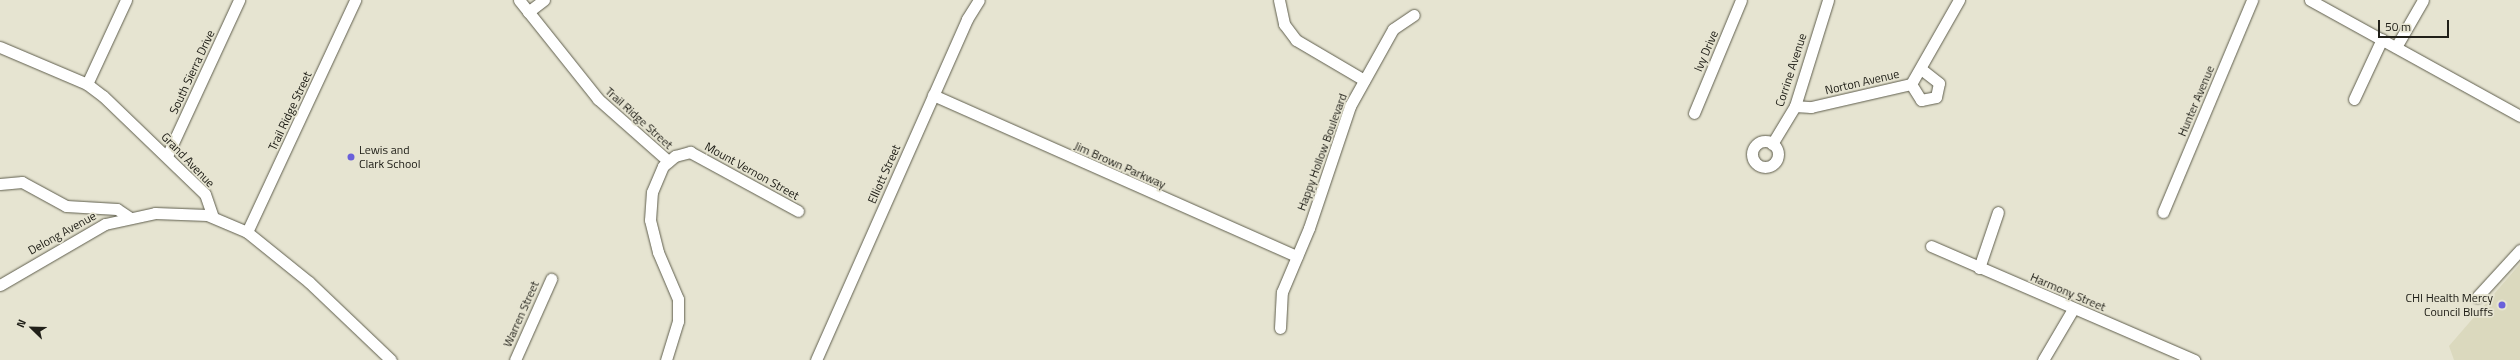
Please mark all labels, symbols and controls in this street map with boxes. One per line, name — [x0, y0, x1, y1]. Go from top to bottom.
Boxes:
scale bar — [2380, 12, 2451, 38]
text: 50 m — [2385, 17, 2411, 36]
street label: South Sierra Drive — [166, 28, 218, 116]
street label: Ivy Drive — [1691, 28, 1721, 74]
street label: Corrine Avenue — [1772, 31, 1810, 109]
street label: Hunter Avenue — [2175, 63, 2217, 139]
street label: Norton Avenue — [1823, 66, 1901, 98]
street label: Trail Ridge Street — [265, 69, 315, 153]
street label: Trail Ridge Street — [602, 84, 676, 152]
street label: Happy Hollow Boulevard — [1294, 91, 1350, 213]
street label: Grand Avenue — [158, 130, 218, 190]
street label: Jim Brown Parkway — [1072, 138, 1168, 192]
street label: Mount Vernon Street — [702, 139, 802, 203]
street label: Elliott Street — [865, 142, 903, 206]
place label: Lewis and Clark School — [359, 143, 420, 171]
marker: Lewis and Clark School — [346, 152, 356, 162]
street label: Delong Avenue — [25, 208, 99, 258]
street label: Harmony Street — [2028, 270, 2108, 314]
street label: Warren Street — [500, 279, 542, 349]
place label: CHI Health Mercy Council Bluffs — [2405, 291, 2493, 319]
marker: CHI Health Mercy Council Bluffs — [2496, 299, 2508, 311]
north arrow — [12, 308, 52, 348]
text: N — [12, 317, 30, 330]

